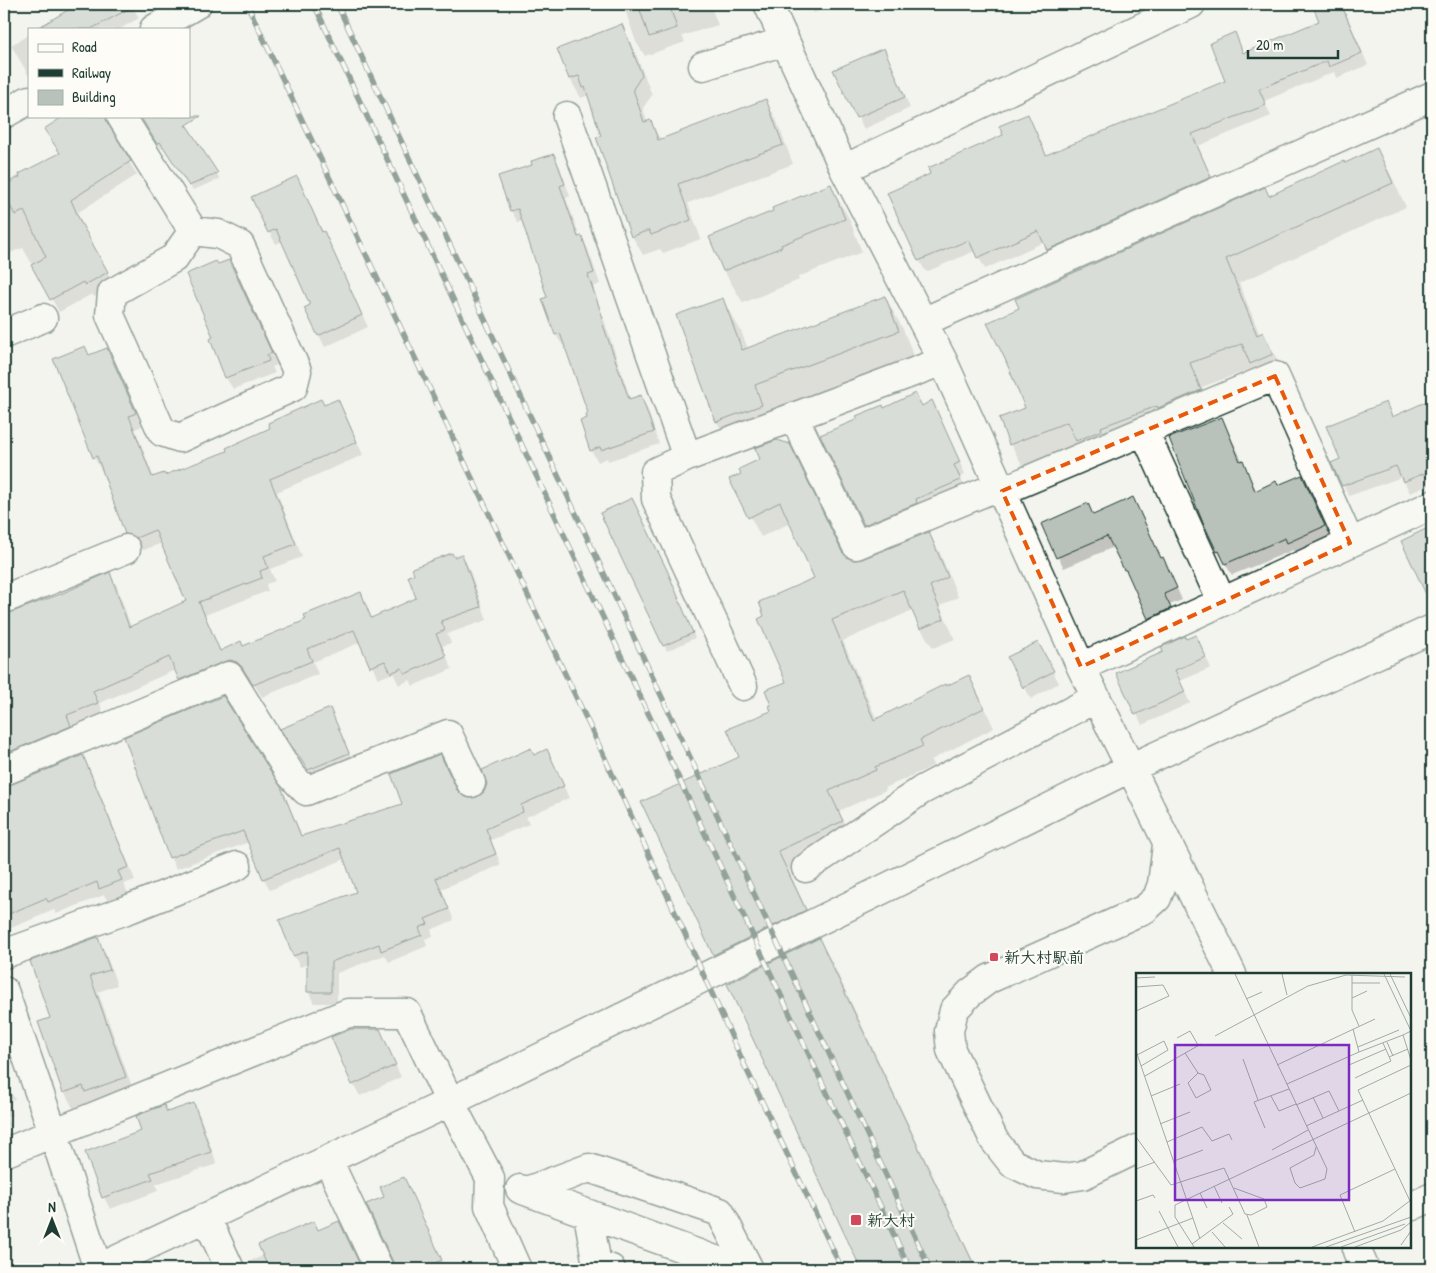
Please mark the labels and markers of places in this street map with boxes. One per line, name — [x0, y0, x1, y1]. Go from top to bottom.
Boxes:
place label: 新大村駅前 — [1004, 946, 1084, 968]
marker: 新大村駅前 — [988, 951, 1000, 963]
place label: 新大村 — [867, 1209, 915, 1231]
marker: 新大村 — [849, 1213, 863, 1227]

